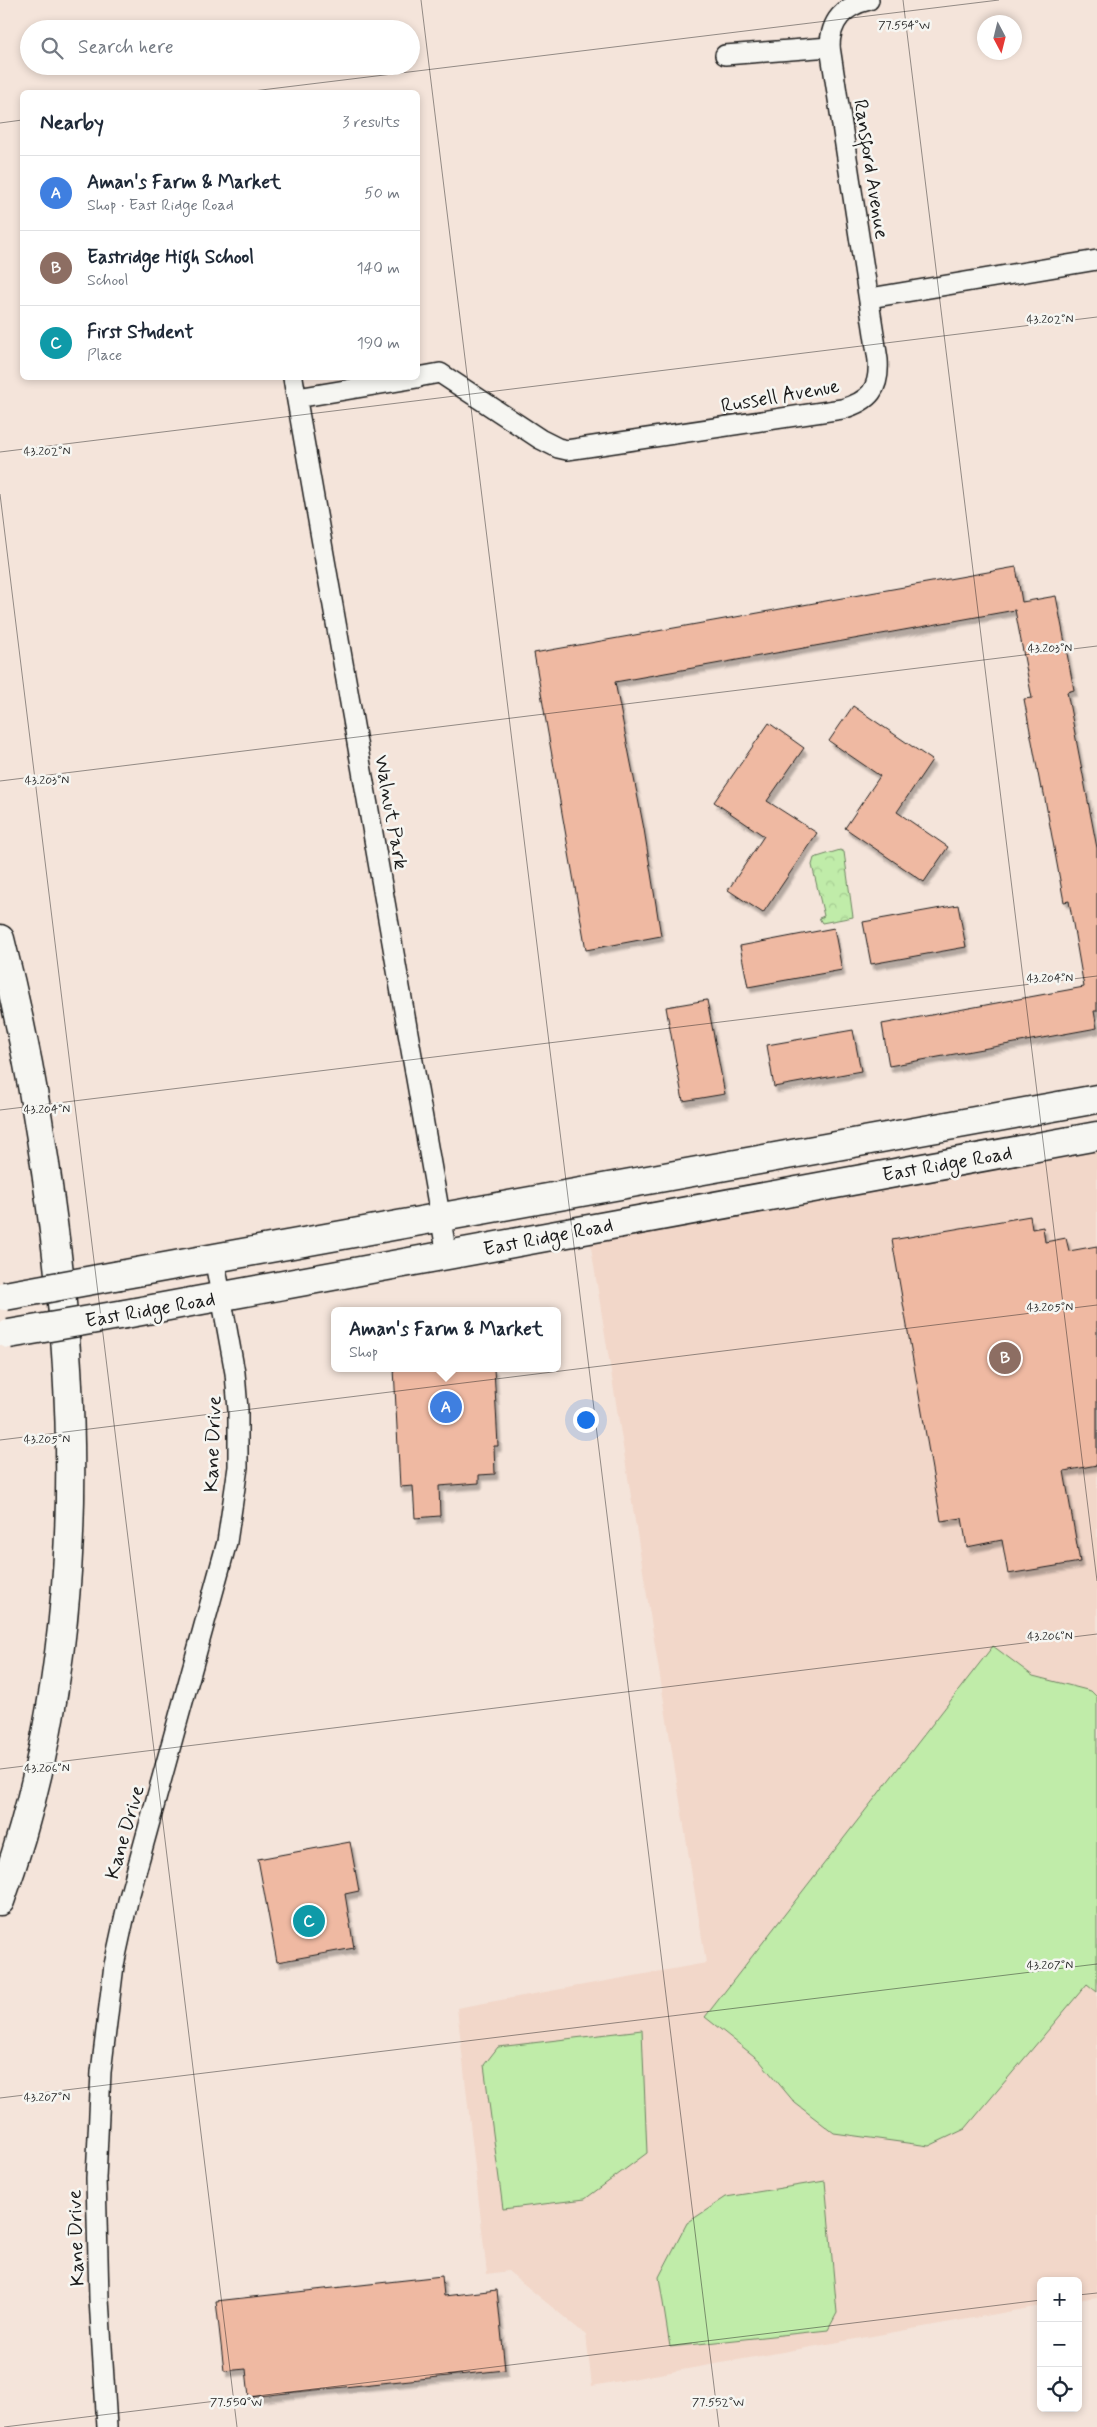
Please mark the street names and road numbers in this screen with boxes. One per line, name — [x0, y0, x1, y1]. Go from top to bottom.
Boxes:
street label: Ransford Avenue — [844, 98, 895, 241]
street label: Russell Avenue — [719, 373, 842, 420]
street label: Walnut Park — [367, 753, 414, 872]
street label: East Ridge Road — [880, 1140, 1014, 1190]
street label: East Ridge Road — [481, 1212, 616, 1264]
street label: East Ridge Road — [83, 1286, 217, 1336]
street label: Kane Drive — [198, 1395, 229, 1493]
street label: Kane Drive — [99, 1782, 152, 1883]
street label: Kane Drive — [61, 2189, 92, 2287]

